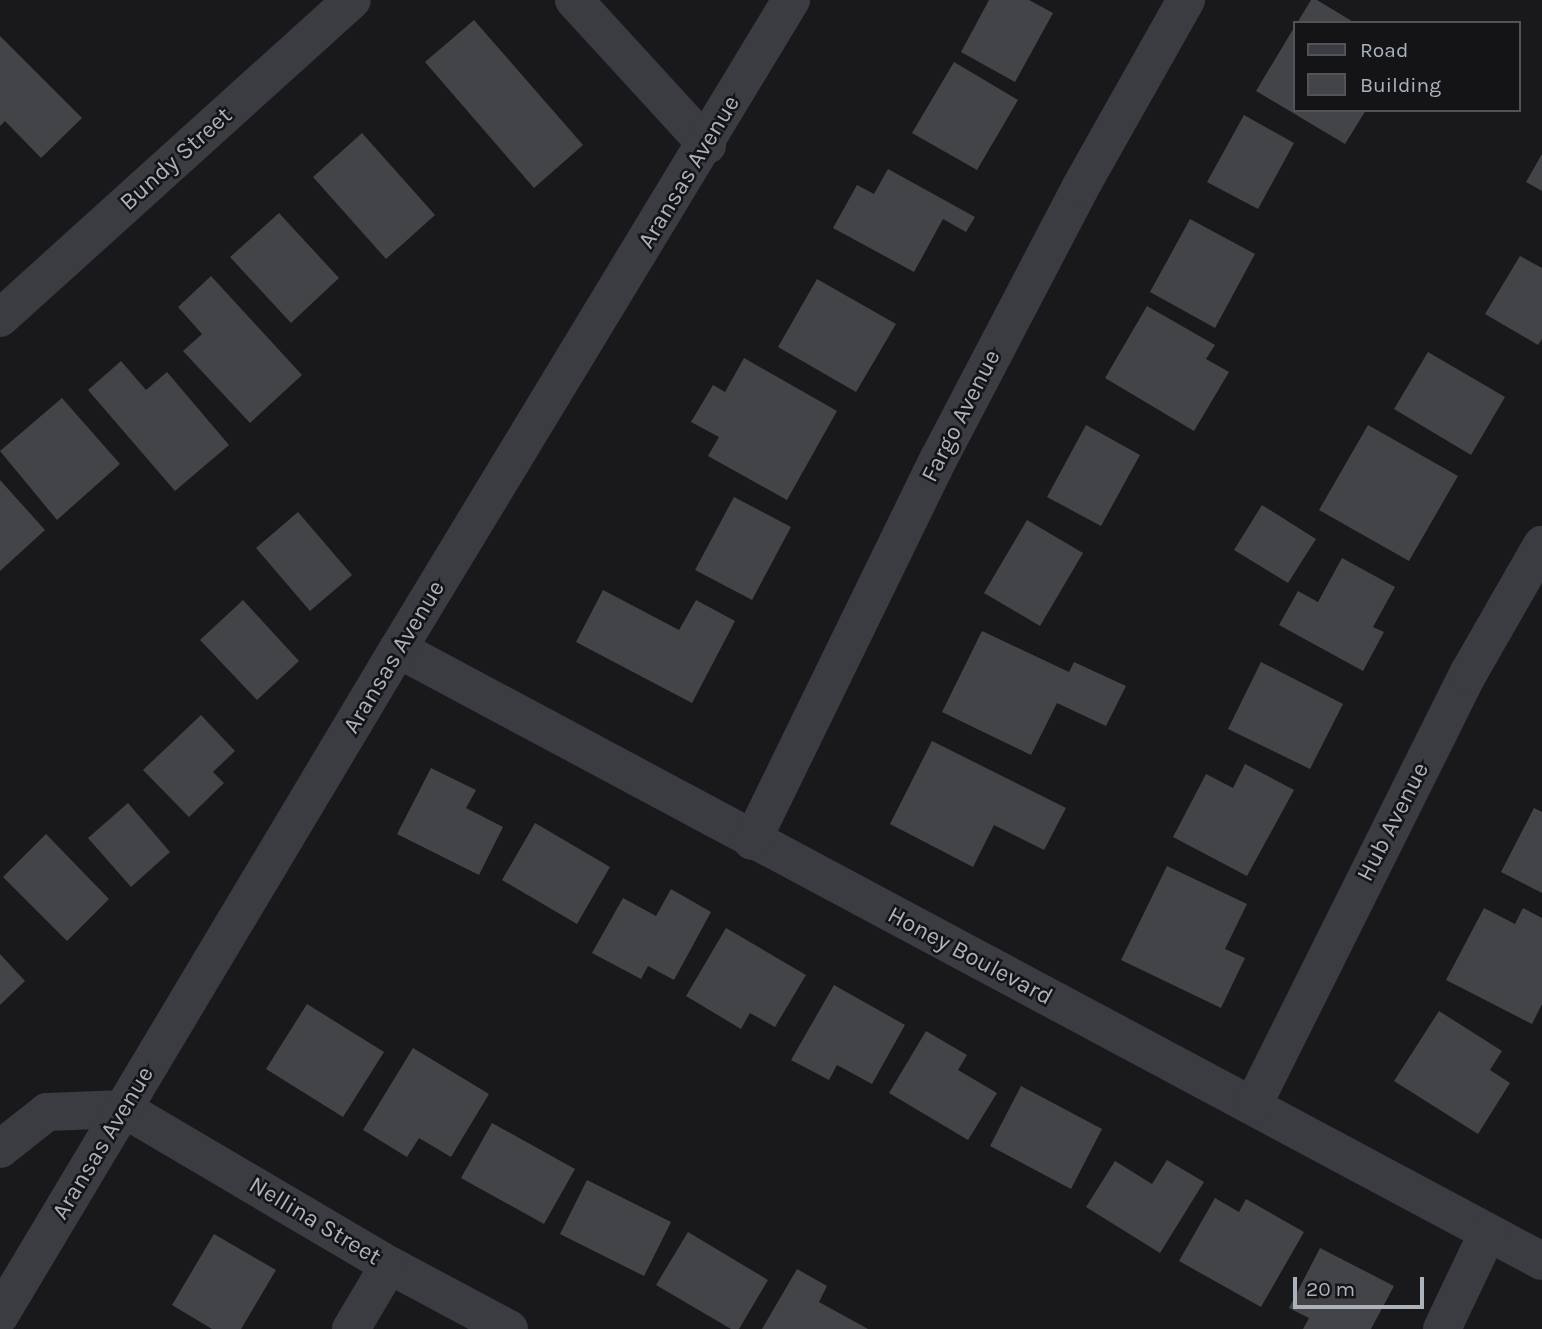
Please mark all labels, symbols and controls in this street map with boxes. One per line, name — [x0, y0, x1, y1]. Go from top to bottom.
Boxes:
legend — [1294, 21, 1521, 112]
text: Road — [1360, 38, 1408, 62]
text: Building — [1360, 73, 1441, 97]
street label: Aransas Avenue — [632, 90, 746, 254]
street label: Bundy Street — [114, 101, 238, 217]
street label: Fargo Avenue — [915, 345, 1007, 487]
street label: Aransas Avenue — [337, 575, 451, 739]
street label: Hub Avenue — [1351, 758, 1435, 886]
street label: Honey Boulevard — [883, 900, 1057, 1012]
street label: Aransas Avenue — [46, 1061, 160, 1225]
street label: Nellina Street — [244, 1170, 386, 1272]
scale bar — [1297, 1262, 1428, 1306]
text: 20 m — [1306, 1277, 1355, 1301]

